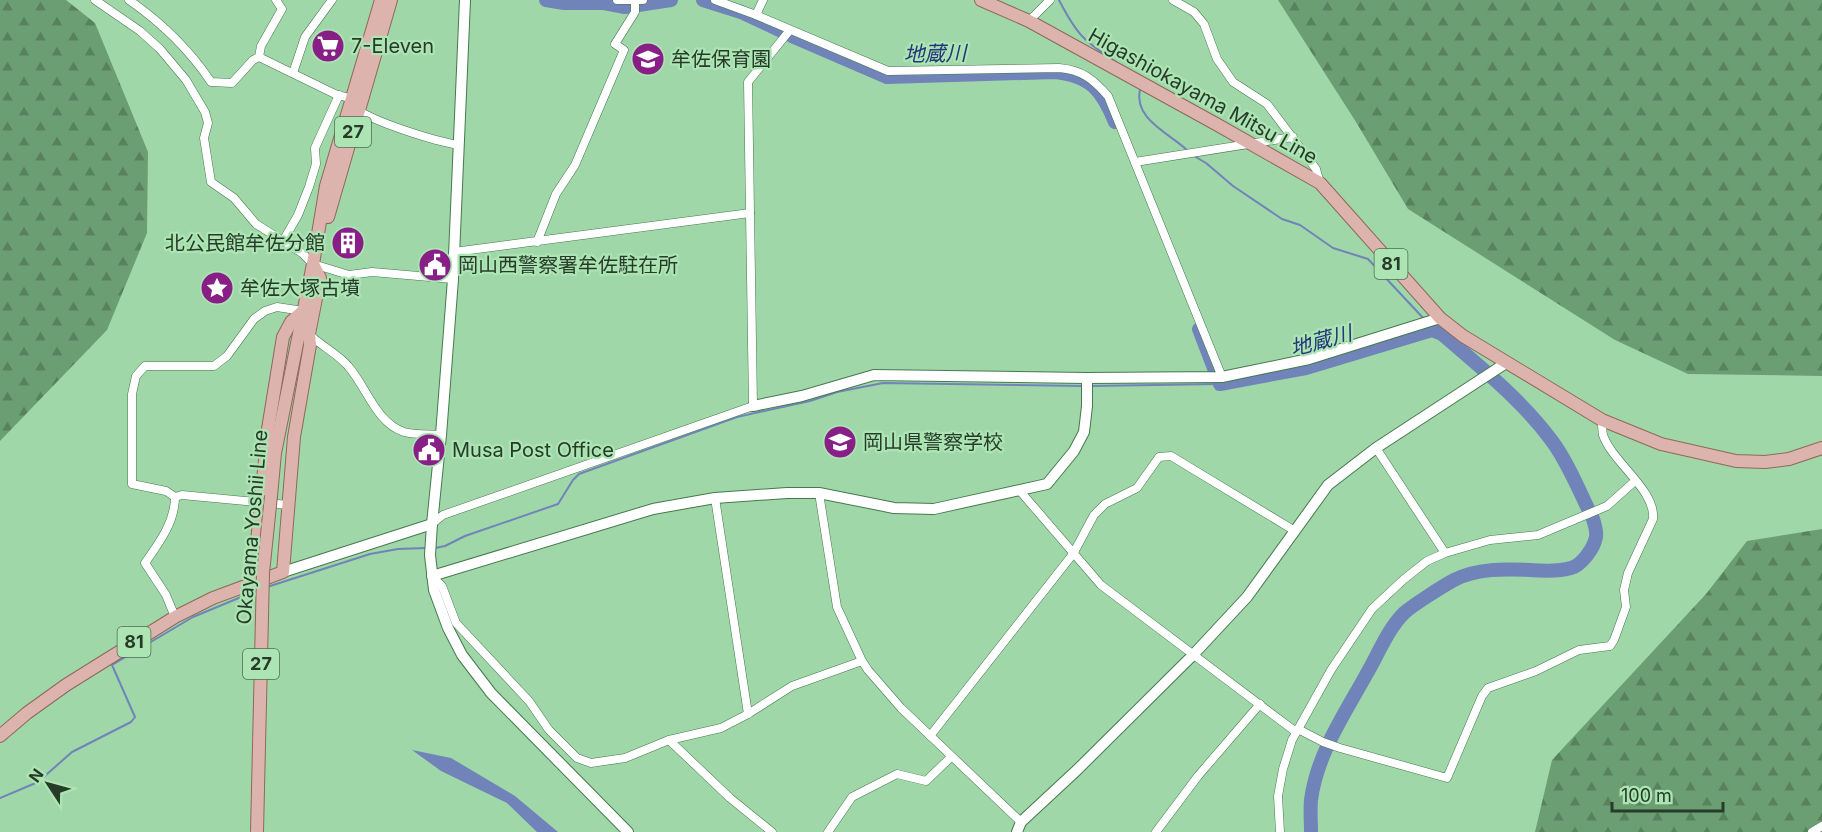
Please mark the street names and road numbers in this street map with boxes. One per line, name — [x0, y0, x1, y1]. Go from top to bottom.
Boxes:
street label: Higashiokayama Mitsu Line — [1084, 23, 1322, 169]
road number: 27 — [335, 117, 371, 147]
road number: 81 — [1374, 249, 1408, 279]
street label: Okayama Yoshii Line — [232, 429, 272, 625]
road number: 81 — [118, 627, 150, 657]
road number: 27 — [243, 649, 279, 679]

